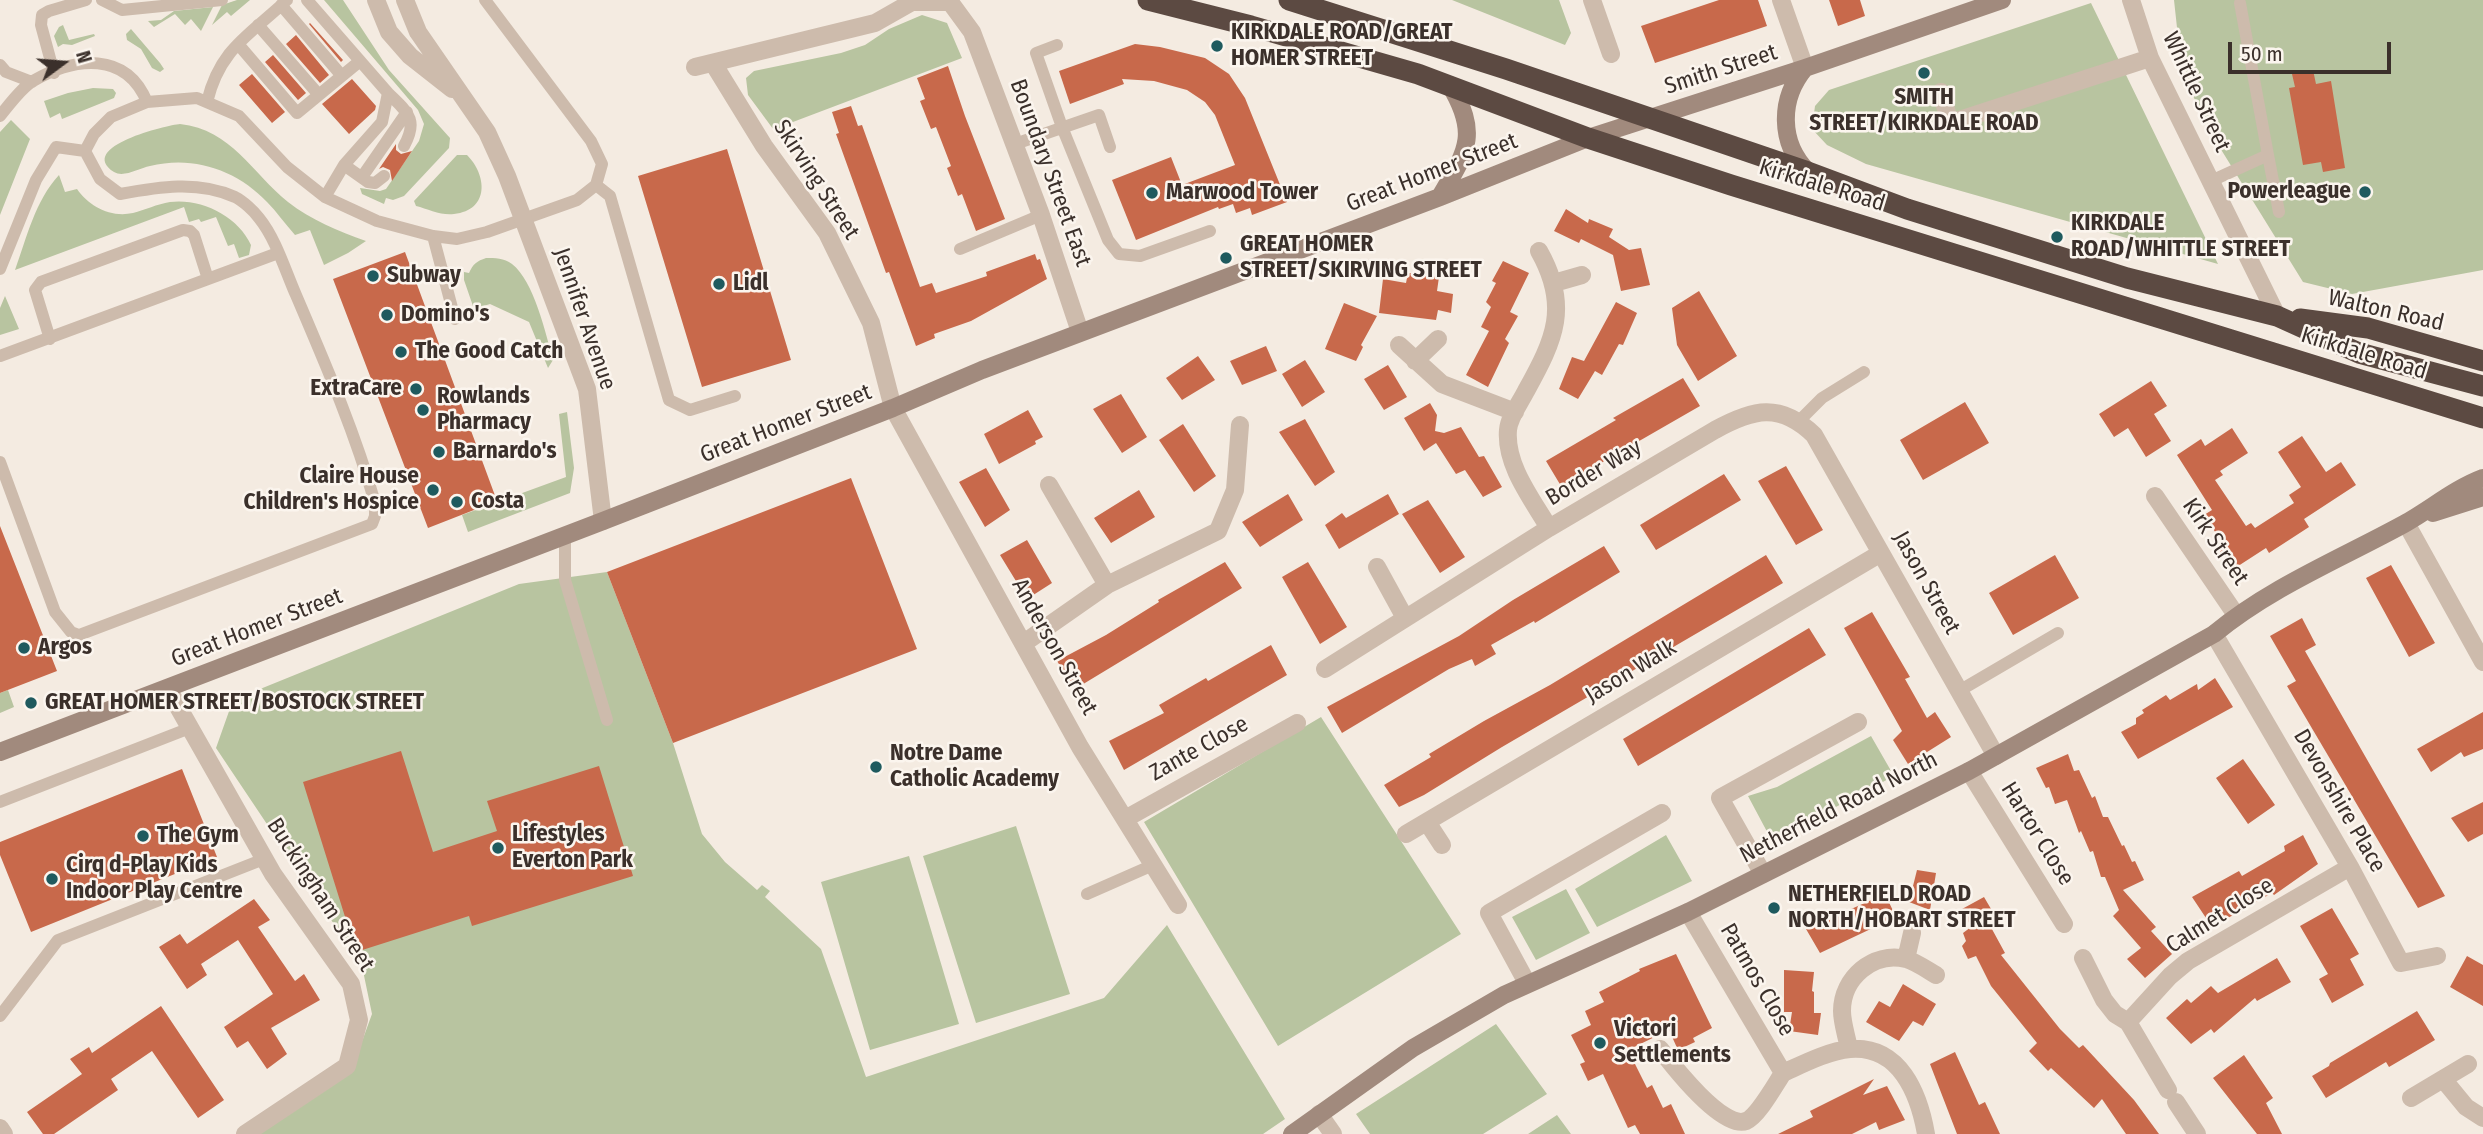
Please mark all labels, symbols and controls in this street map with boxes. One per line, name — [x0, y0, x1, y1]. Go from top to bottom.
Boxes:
place label: KIRKDALE ROAD/GREAT HOMER STREET — [1231, 19, 1453, 73]
north arrow — [28, 28, 98, 98]
street label: Whittle Street — [2156, 28, 2236, 156]
scale bar — [2231, 28, 2394, 72]
marker: KIRKDALE ROAD/GREAT HOMER STREET — [1209, 38, 1225, 54]
street label: Smith Street — [1661, 39, 1781, 101]
text: 50 m — [2241, 41, 2283, 67]
text: N — [71, 48, 96, 66]
marker: SMITH STREET/KIRKDALE ROAD — [1916, 65, 1932, 81]
street label: Boundary Street East — [1003, 76, 1097, 270]
place label: SMITH STREET/KIRKDALE ROAD — [1809, 84, 2039, 138]
street label: Skirving Street — [767, 115, 865, 245]
street label: Great Homer Street — [1343, 128, 1521, 218]
street label: Kirkdale Road — [1756, 154, 1888, 218]
place label: Powerleague — [2227, 178, 2351, 206]
place label: Marwood Tower — [1166, 179, 1318, 207]
marker: Powerleague — [2357, 184, 2373, 200]
marker: Marwood Tower — [1144, 185, 1160, 201]
place label: KIRKDALE ROAD/WHITTLE STREET — [2071, 210, 2290, 264]
marker: KIRKDALE ROAD/WHITTLE STREET — [2049, 229, 2065, 245]
place label: GREAT HOMER STREET/SKIRVING STREET — [1240, 231, 1482, 285]
street label: Jennifer Avenue — [547, 244, 621, 394]
marker: GREAT HOMER STREET/SKIRVING STREET — [1218, 250, 1234, 266]
place label: Subway — [387, 262, 461, 290]
marker: Subway — [365, 268, 381, 284]
place label: Lidl — [733, 270, 768, 298]
marker: Lidl — [711, 276, 727, 292]
street label: Walton Road — [2325, 284, 2447, 338]
place label: Domino's — [401, 301, 490, 329]
marker: Domino's — [379, 307, 395, 323]
street label: Kirkdale Road — [2298, 322, 2430, 386]
place label: The Good Catch — [415, 338, 563, 366]
marker: The Good Catch — [393, 344, 409, 360]
place label: ExtraCare — [310, 375, 402, 403]
street label: Great Homer Street — [697, 379, 875, 469]
marker: ExtraCare — [408, 381, 424, 397]
place label: Rowlands Pharmacy — [437, 383, 531, 437]
marker: Rowlands Pharmacy — [415, 402, 431, 418]
street label: Border Way — [1541, 434, 1647, 512]
place label: Barnardo's — [453, 438, 557, 466]
marker: Barnardo's — [431, 444, 447, 460]
place label: Claire House Children's Hospice — [244, 463, 419, 517]
marker: Claire House Children's Hospice — [425, 482, 441, 498]
place label: Costa — [471, 488, 524, 516]
street label: Kirk Street — [2176, 493, 2254, 591]
marker: Costa — [449, 494, 465, 510]
street label: Jason Street — [1886, 527, 1966, 639]
street label: Anderson Street — [1005, 574, 1103, 720]
street label: Great Homer Street — [168, 583, 346, 673]
place label: Argos — [38, 634, 92, 662]
street label: Jason Walk — [1581, 634, 1681, 710]
marker: Argos — [16, 640, 32, 656]
place label: GREAT HOMER STREET/BOSTOCK STREET — [45, 689, 424, 717]
marker: GREAT HOMER STREET/BOSTOCK STREET — [23, 695, 39, 711]
street label: Zante Close — [1145, 711, 1253, 787]
street label: Devonshire Place — [2287, 725, 2391, 877]
place label: Notre Dame Catholic Academy — [890, 740, 1059, 794]
street label: Netherfield Road North — [1736, 746, 1942, 870]
marker: Notre Dame Catholic Academy — [868, 759, 884, 775]
street label: Hartor Close — [1994, 777, 2080, 891]
street label: Buckingham Street — [260, 813, 380, 977]
place label: Lifestyles Everton Park — [512, 821, 633, 875]
place label: The Gym — [157, 822, 239, 850]
marker: The Gym — [135, 828, 151, 844]
marker: Lifestyles Everton Park — [490, 840, 506, 856]
place label: Cirq d-Play Kids Indoor Play Centre — [66, 852, 243, 906]
marker: Cirq d-Play Kids Indoor Play Centre — [44, 871, 60, 887]
street label: Calmet Close — [2161, 872, 2279, 960]
place label: NETHERFIELD ROAD NORTH/HOBART STREET — [1788, 881, 2015, 935]
marker: NETHERFIELD ROAD NORTH/HOBART STREET — [1766, 900, 1782, 916]
street label: Patmos Close — [1714, 919, 1800, 1041]
place label: Victori Settlements — [1614, 1016, 1731, 1070]
marker: Victori Settlements — [1592, 1035, 1608, 1051]

